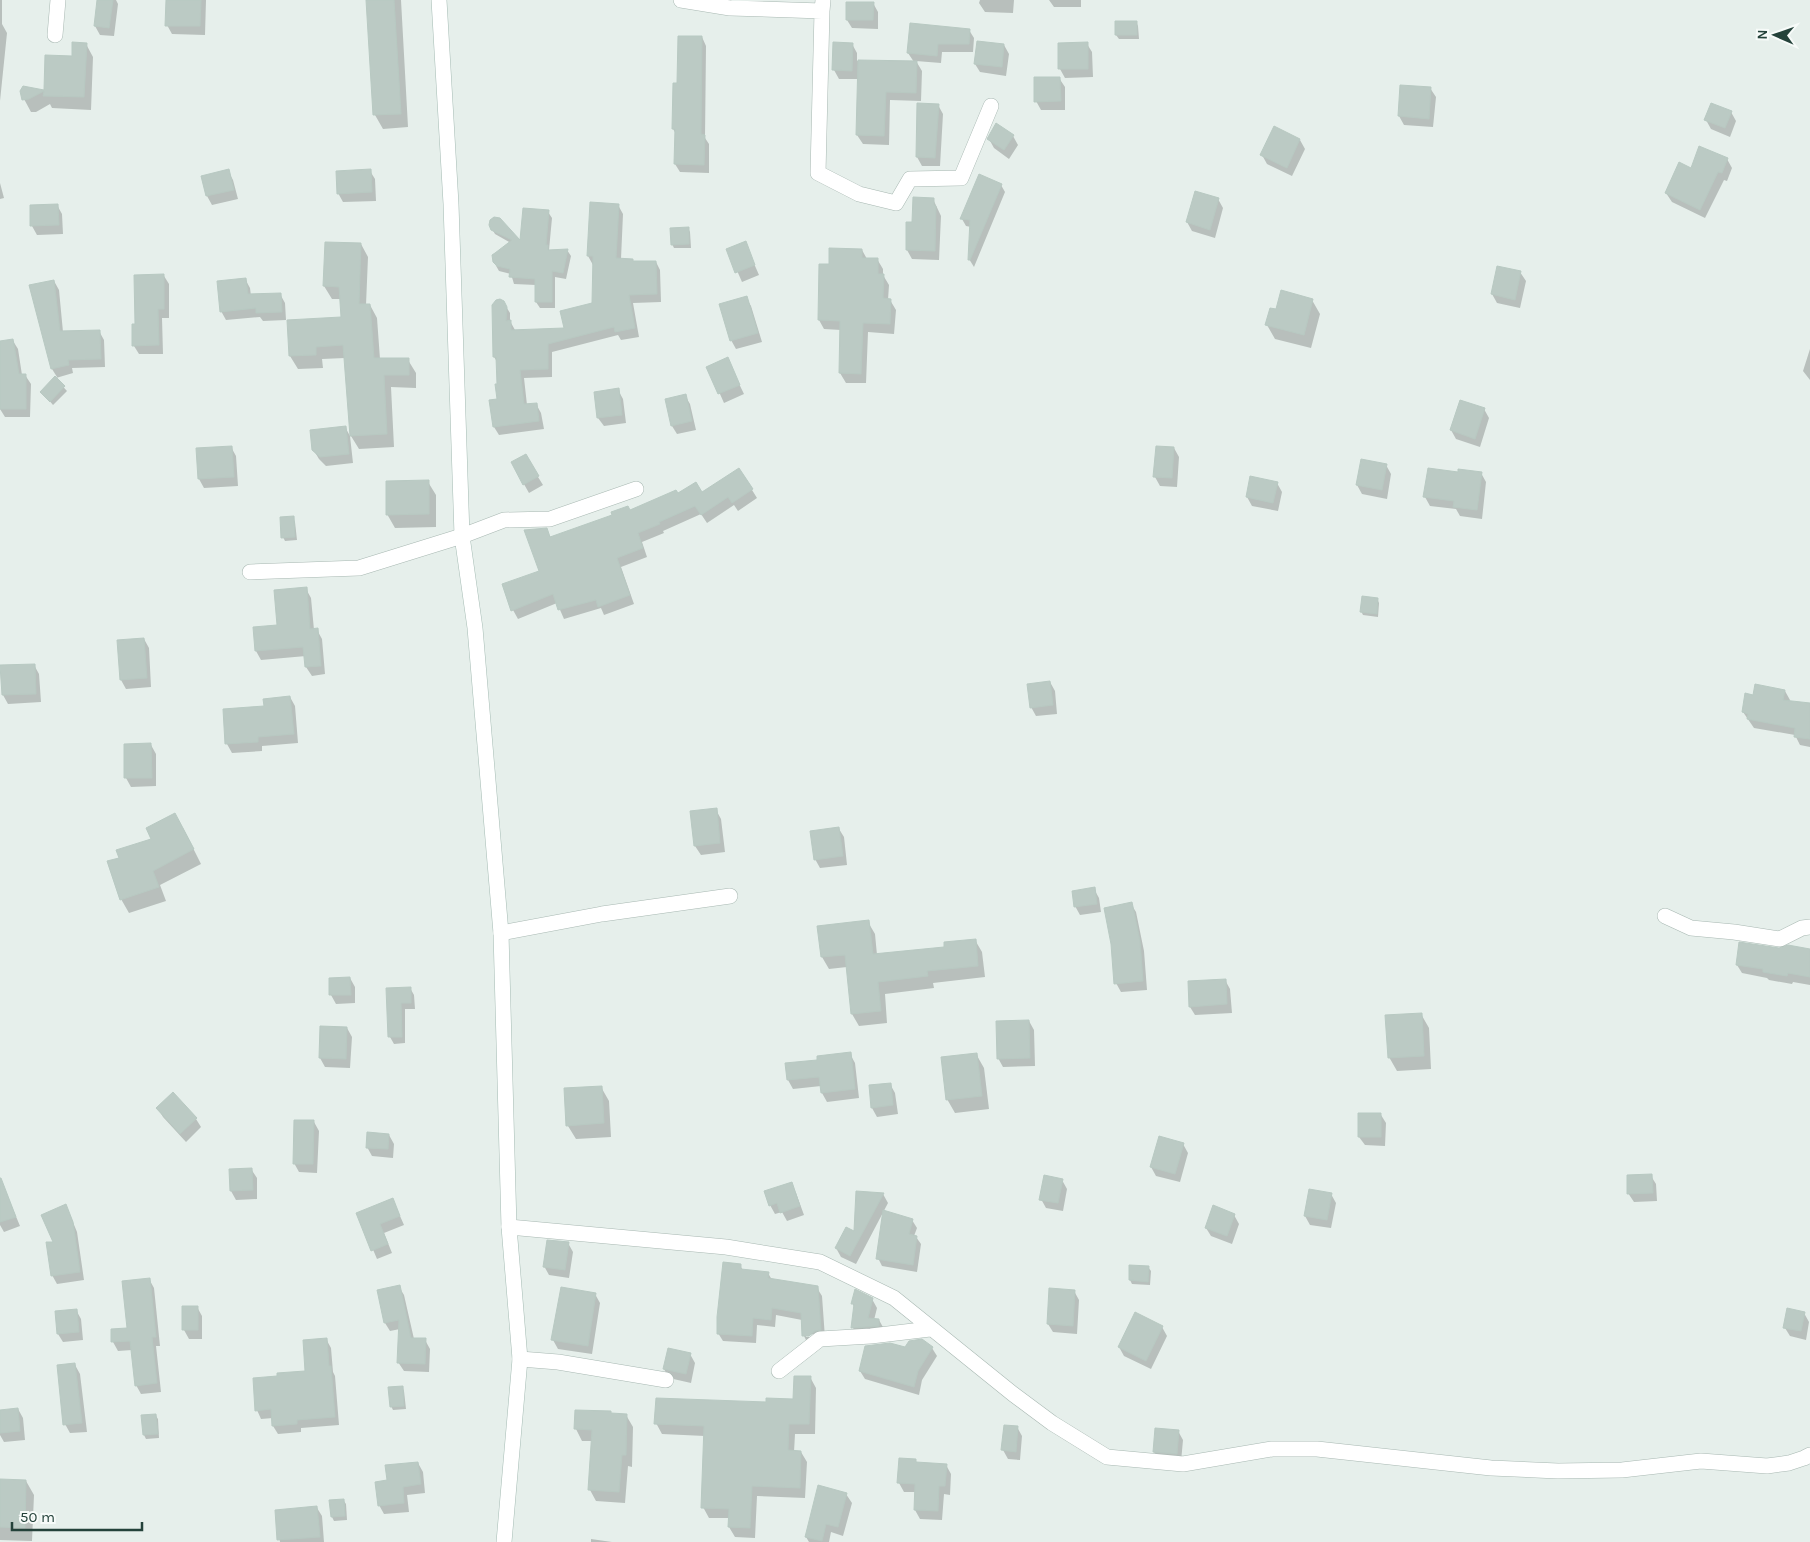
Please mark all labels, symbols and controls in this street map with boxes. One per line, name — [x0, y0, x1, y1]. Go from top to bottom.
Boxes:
north arrow — [1750, 10, 1800, 60]
text: N — [1754, 29, 1771, 40]
scale bar — [12, 1500, 142, 1532]
text: 50 m — [20, 1508, 55, 1526]

